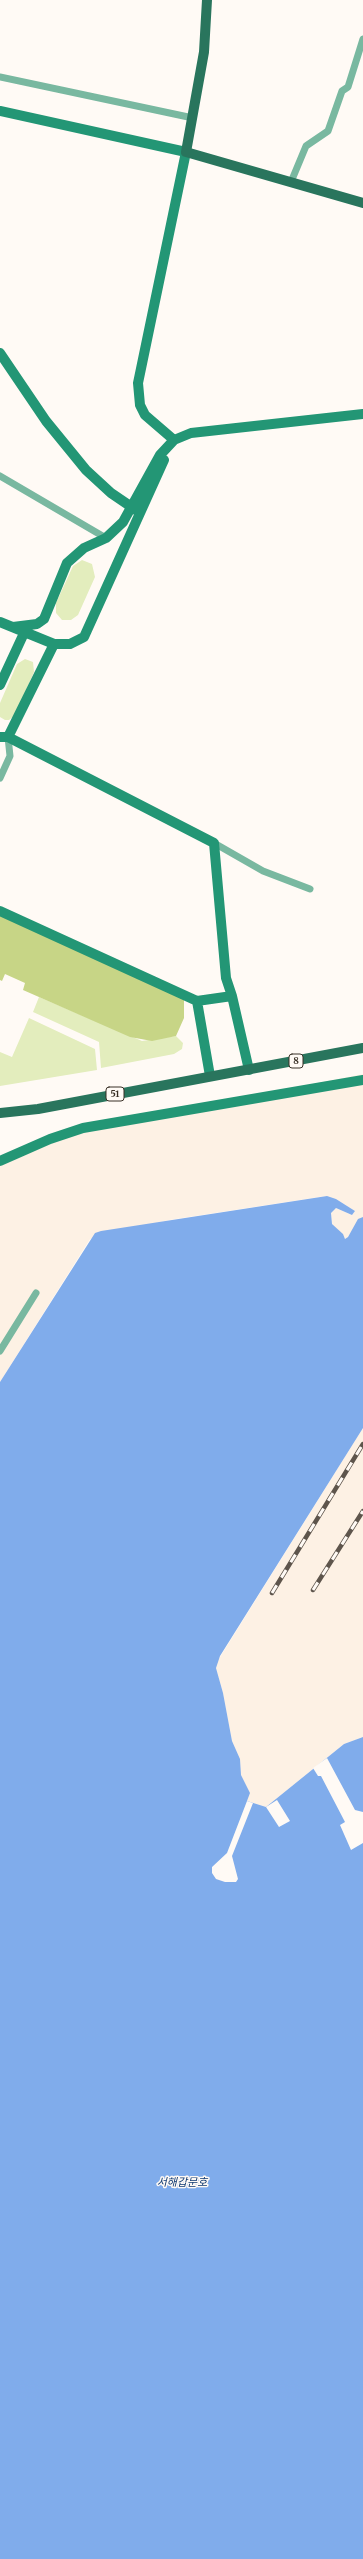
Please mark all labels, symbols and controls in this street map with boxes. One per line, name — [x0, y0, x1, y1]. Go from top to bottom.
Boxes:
road number: 8 — [289, 1054, 303, 1068]
road number: 51 — [106, 1087, 124, 1101]
water label: 서해갑문호 — [157, 2176, 207, 2190]

